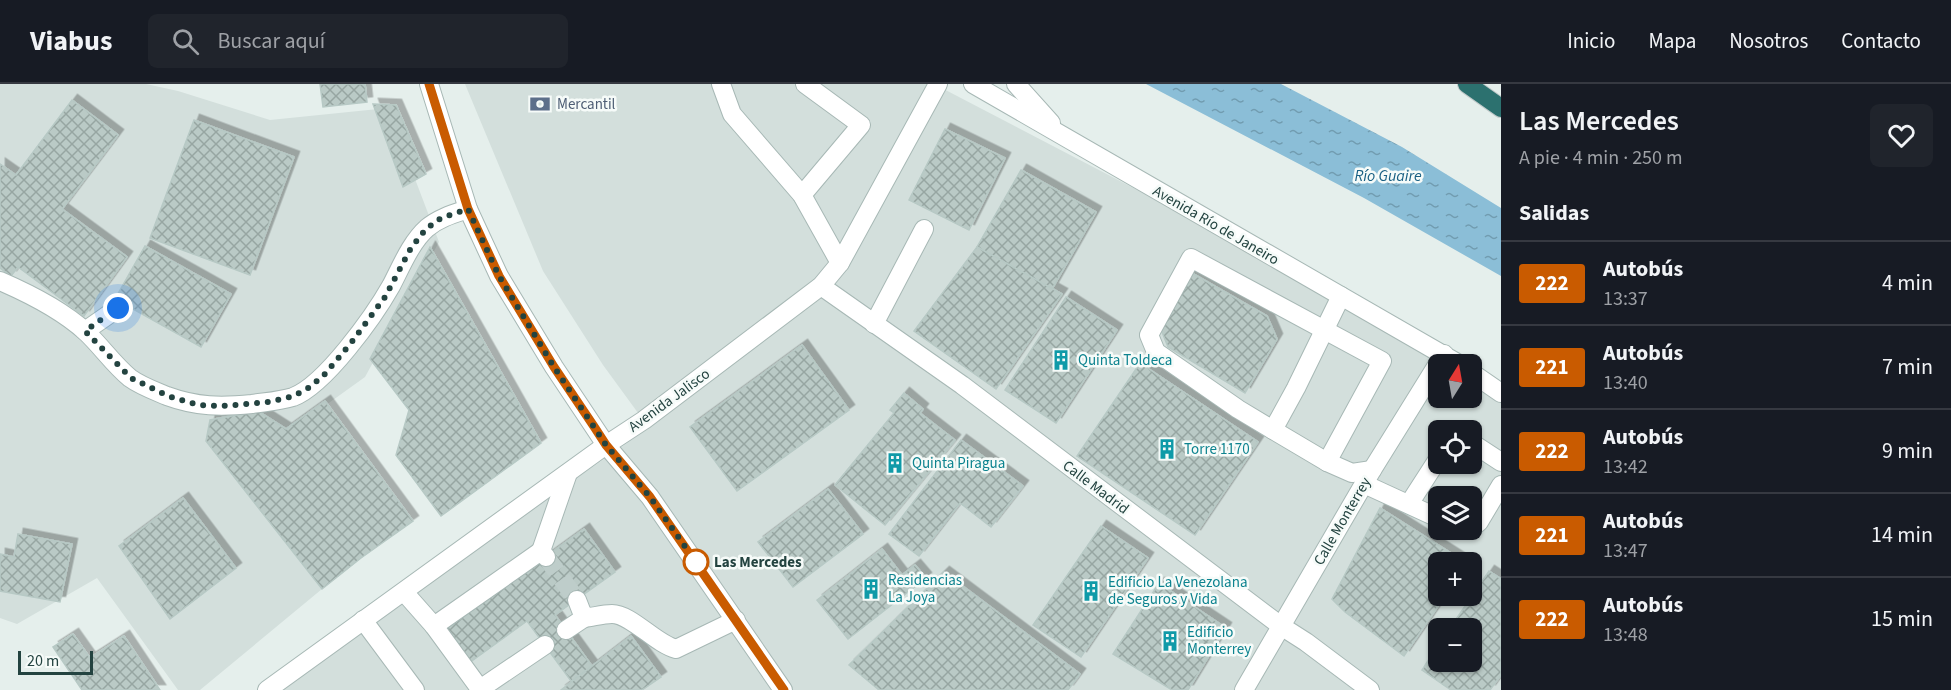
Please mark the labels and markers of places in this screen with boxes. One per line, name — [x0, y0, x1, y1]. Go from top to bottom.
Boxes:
bank icon: Mercantil — [528, 92, 552, 116]
place label: Mercantil — [557, 94, 616, 115]
building icon: Quinta Toldeca — [1049, 348, 1073, 372]
place label: Quinta Toldeca — [1078, 350, 1172, 371]
building icon: Torre 1170 — [1155, 437, 1179, 461]
place label: Torre 1170 — [1184, 439, 1250, 460]
building icon: Quinta Piragua — [883, 451, 907, 475]
place label: Quinta Piragua — [912, 453, 1005, 474]
marker: Las Mercedes — [683, 549, 709, 575]
place label: Las Mercedes — [714, 552, 802, 573]
place label: Residencias La Joya — [888, 570, 962, 608]
place label: Edificio La Venezolana de Seguros y Vida — [1108, 572, 1247, 610]
building icon: Residencias La Joya — [859, 577, 883, 601]
building icon: Edificio La Venezolana de Seguros y Vida — [1079, 579, 1103, 603]
place label: Edificio Monterrey — [1187, 622, 1251, 660]
building icon: Edificio Monterrey — [1158, 629, 1182, 653]

